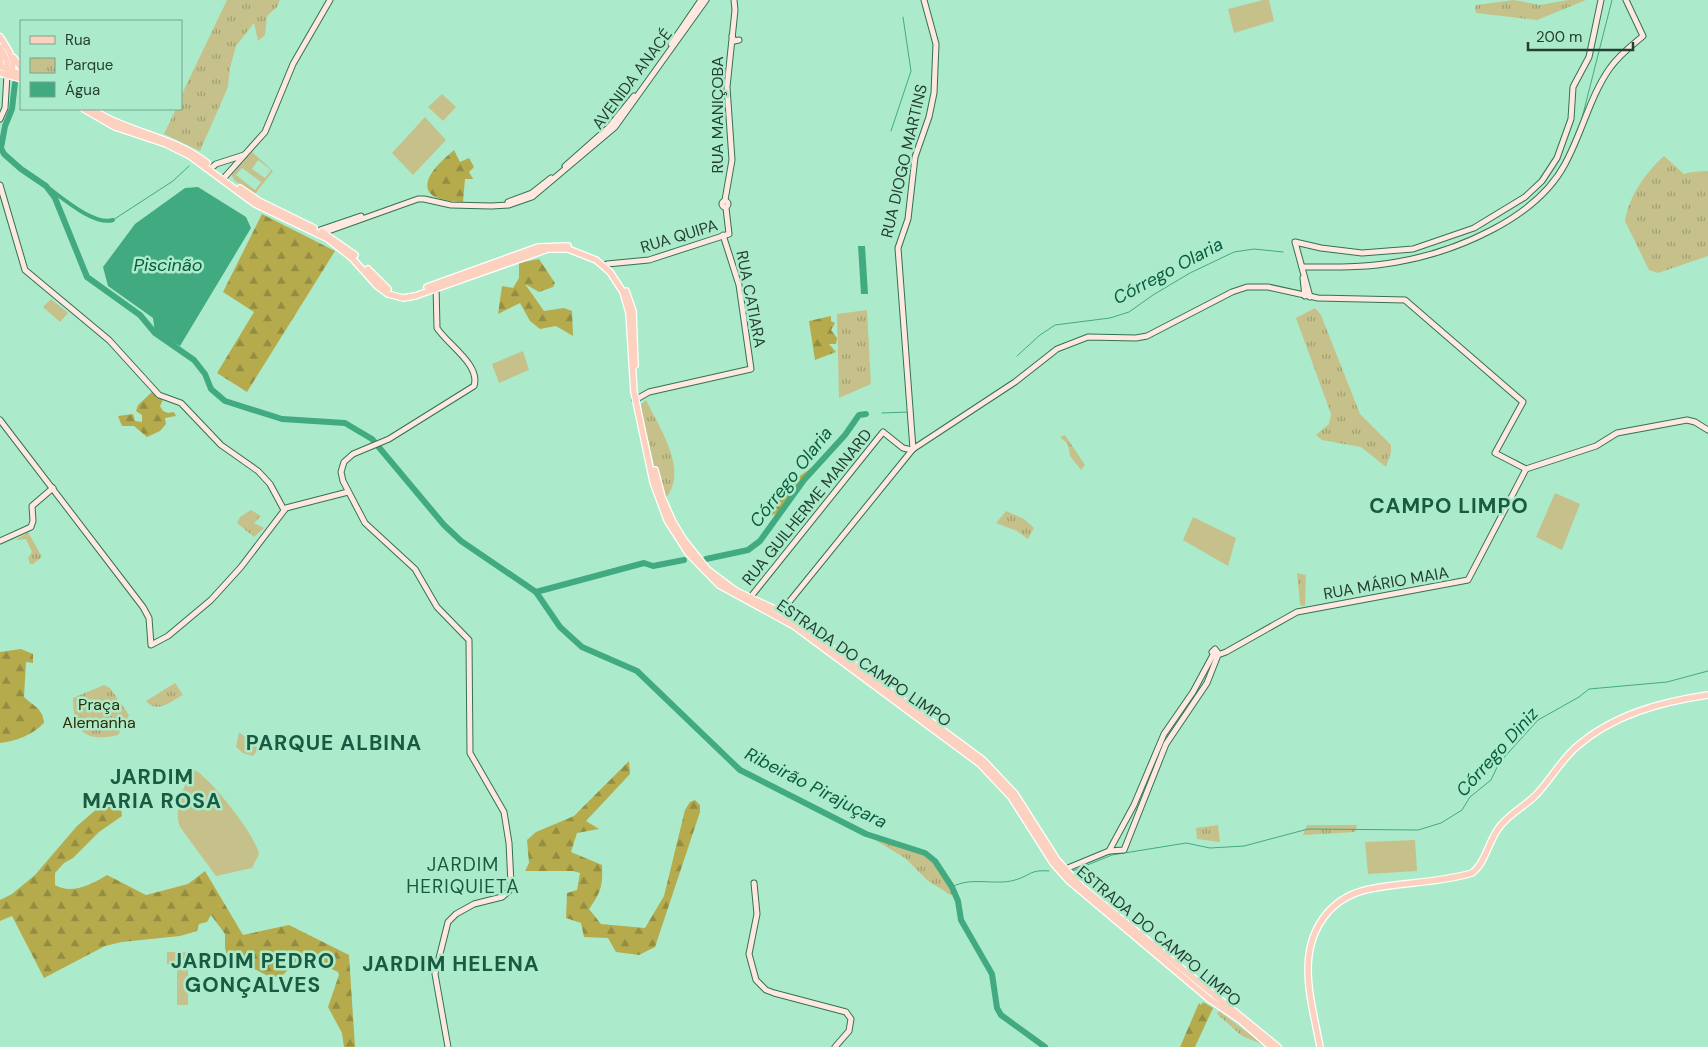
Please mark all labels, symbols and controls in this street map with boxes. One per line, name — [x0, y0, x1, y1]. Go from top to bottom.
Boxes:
legend — [20, 20, 182, 110]
scale bar — [1528, 20, 1633, 52]
street label: AVENIDA ANACÉ — [587, 24, 677, 134]
text: 200 m — [1536, 27, 1582, 47]
text: Rua — [65, 30, 91, 50]
text: Parque — [65, 55, 113, 75]
street label: RUA MANIÇOBA — [707, 56, 728, 174]
text: Água — [65, 80, 100, 100]
street label: RUA DIOGO MARTINS — [876, 82, 932, 240]
street label: RUA QUIPA — [638, 214, 720, 258]
water label: Córrego Olaria — [1109, 232, 1227, 310]
street label: RUA CATIARA — [731, 249, 771, 350]
water label: Piscinão — [133, 253, 203, 277]
water label: Córrego Olaria — [744, 422, 838, 532]
street label: RUA GUILHERME MAINARD — [737, 424, 877, 590]
district label: CAMPO LIMPO — [1369, 492, 1529, 520]
street label: RUA MÁRIO MAIA — [1322, 562, 1451, 604]
street label: ESTRADA DO CAMPO LIMPO — [773, 595, 955, 731]
park label: Praça Alemanha — [62, 694, 136, 733]
water label: Córrego Diniz — [1451, 702, 1544, 802]
district label: PARQUE ALBINA — [246, 729, 422, 757]
water label: Ribeirão Pirajuçara — [741, 742, 891, 834]
district label: JARDIM MARIA ROSA — [82, 763, 222, 815]
district label: JARDIM HERIQUIETA — [406, 852, 520, 899]
street label: ESTRADA DO CAMPO LIMPO — [1072, 861, 1246, 1011]
district label: JARDIM PEDRO GONÇALVES — [171, 947, 335, 999]
district label: JARDIM HELENA — [362, 950, 540, 978]

